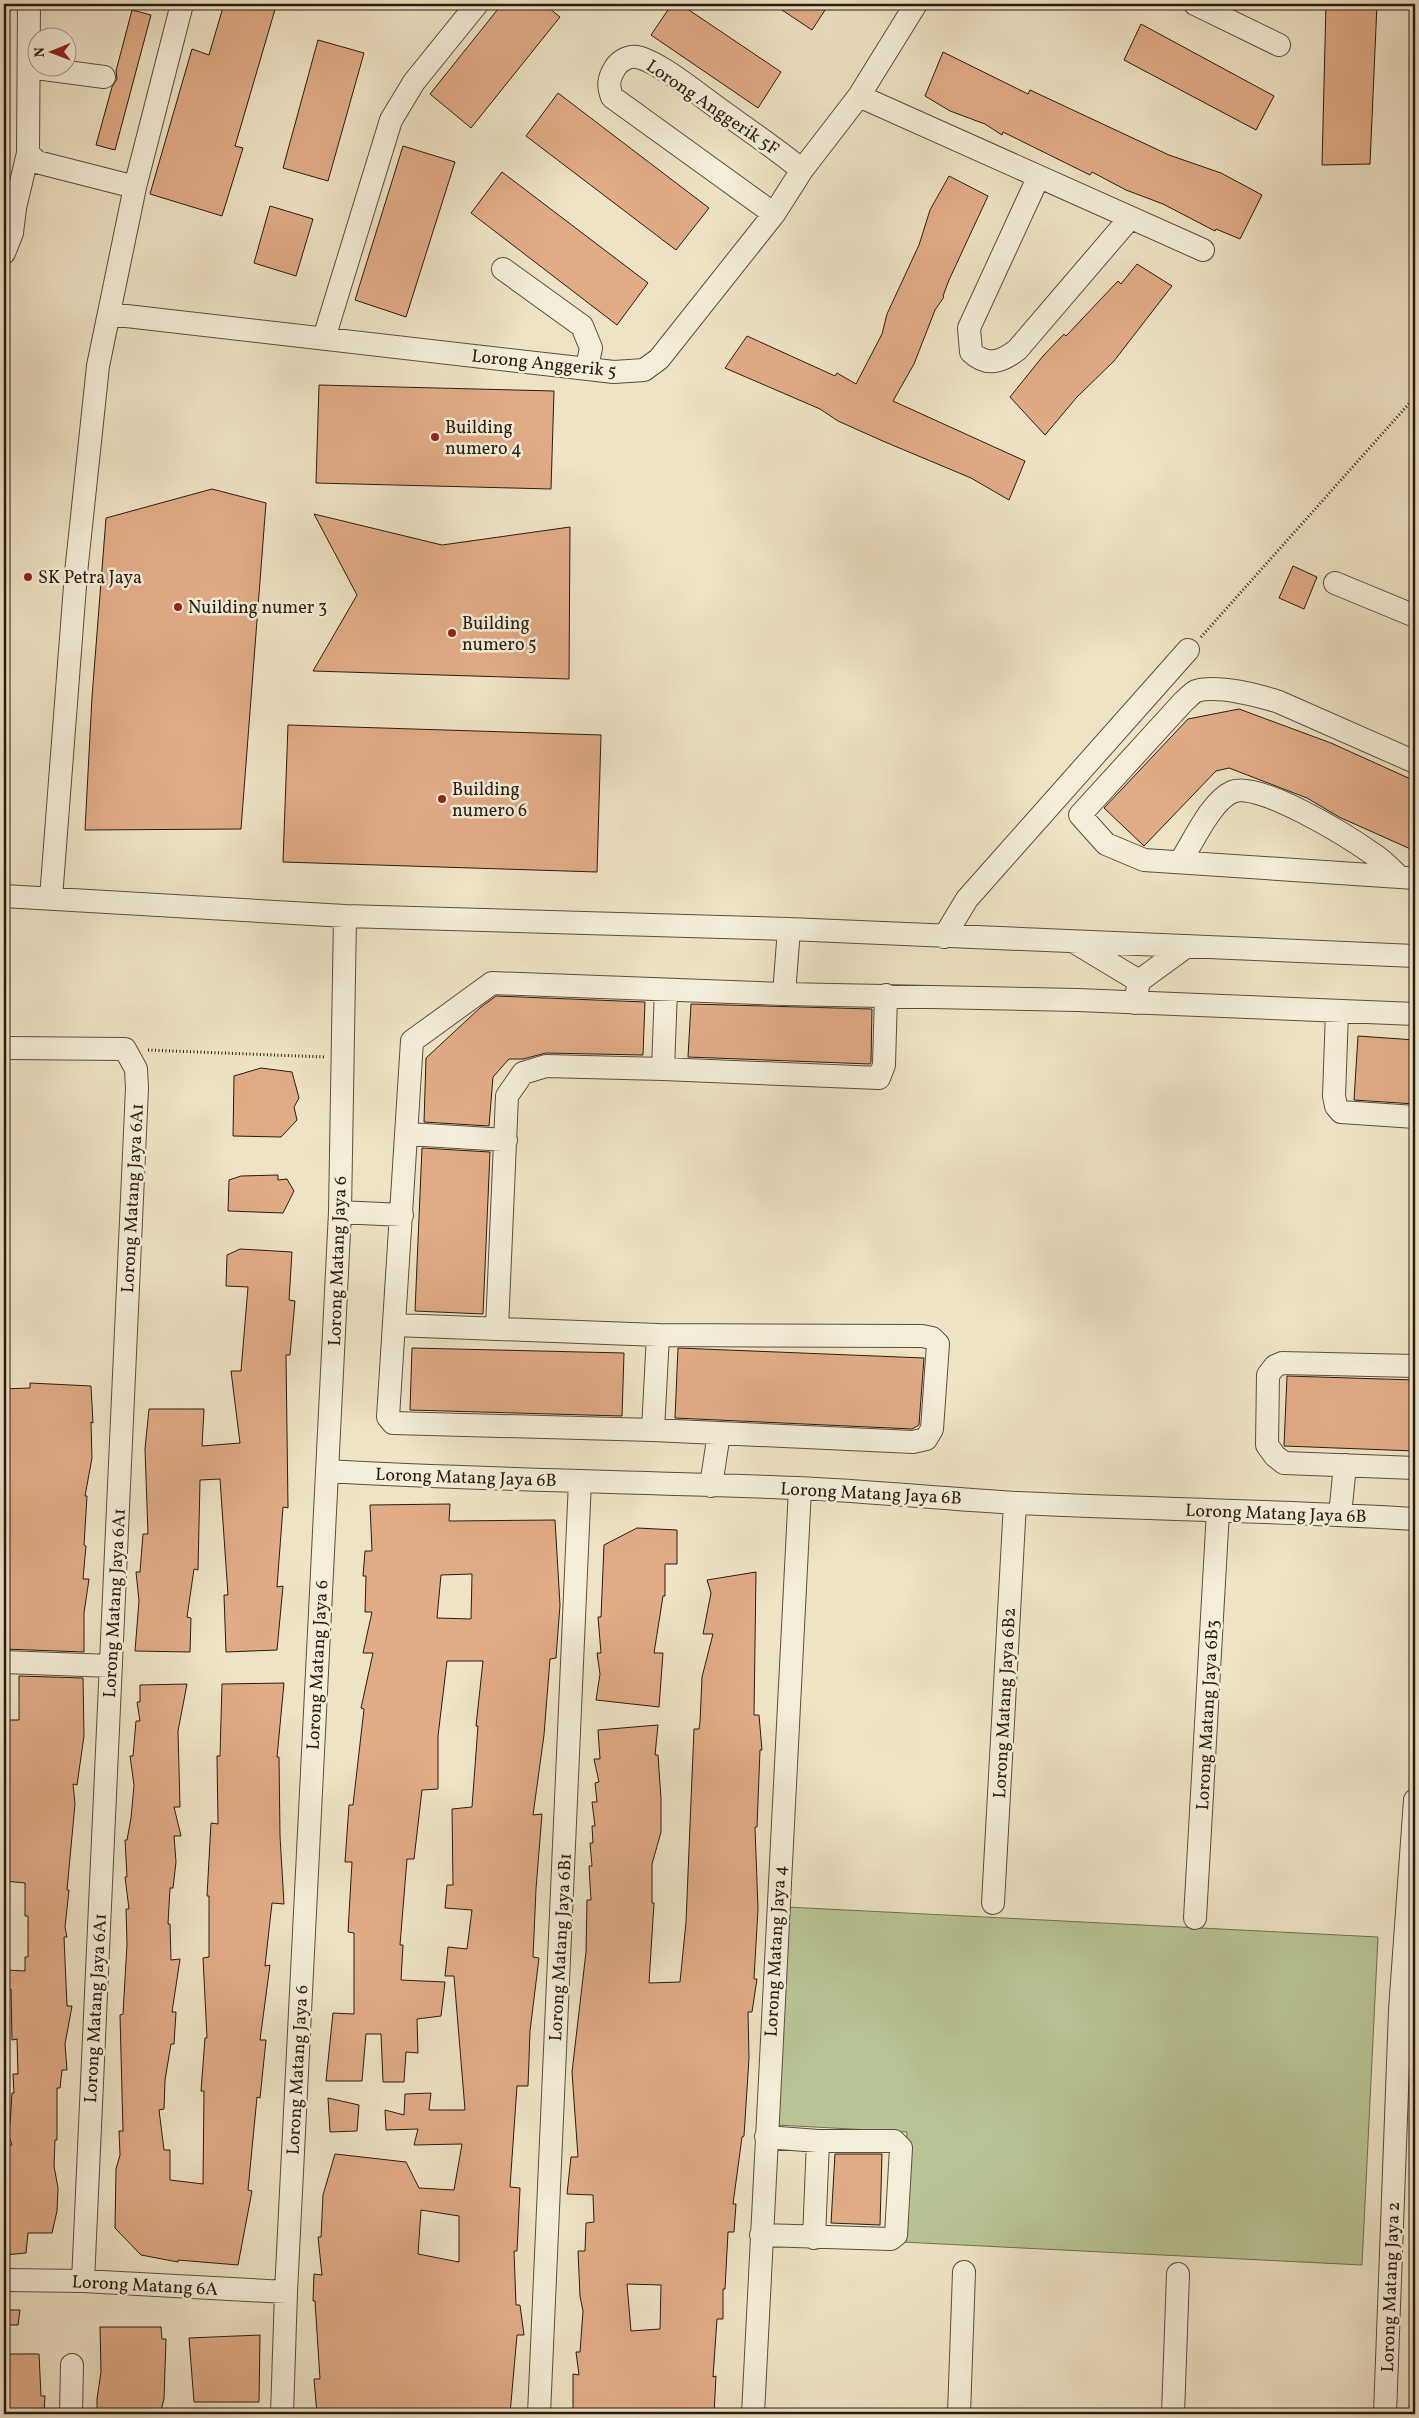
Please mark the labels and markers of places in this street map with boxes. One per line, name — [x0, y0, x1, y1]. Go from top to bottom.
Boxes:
place label: Building numero 4 — [445, 416, 522, 462]
marker: Building numero 4 — [429, 431, 441, 443]
place label: SK Petra Jaya — [38, 566, 142, 591]
marker: SK Petra Jaya — [22, 571, 34, 583]
place label: Nuilding numer 3 — [188, 596, 327, 621]
marker: Nuilding numer 3 — [172, 601, 184, 613]
place label: Building numero 5 — [462, 612, 537, 658]
marker: Building numero 5 — [446, 627, 458, 639]
place label: Building numero 6 — [452, 778, 527, 824]
marker: Building numero 6 — [436, 793, 448, 805]

